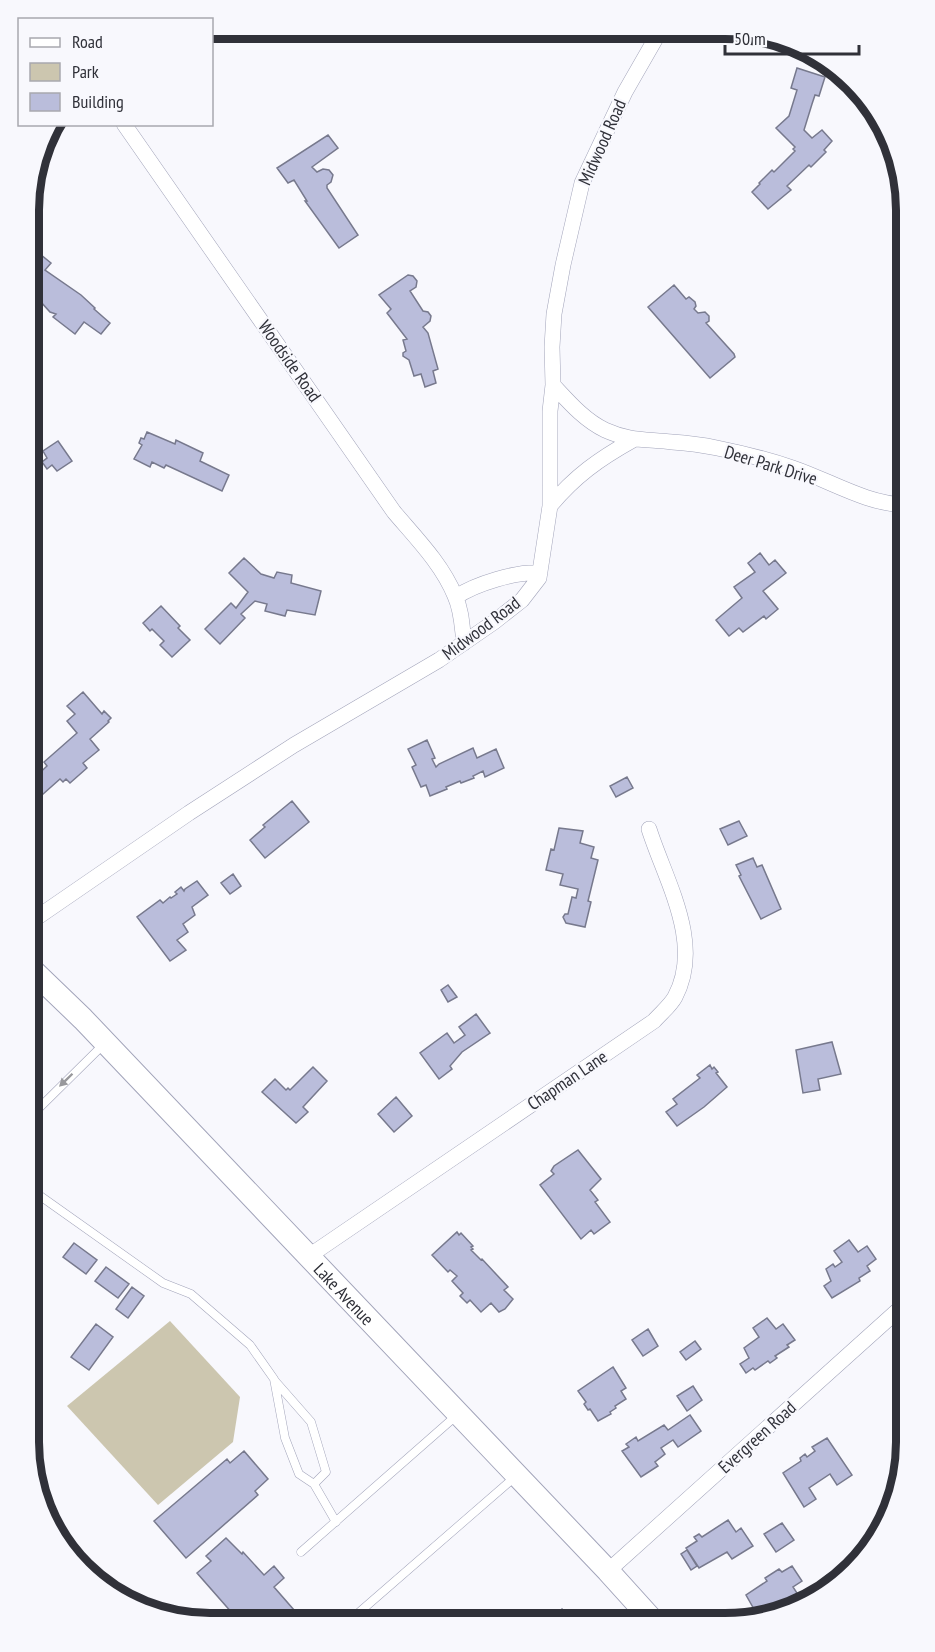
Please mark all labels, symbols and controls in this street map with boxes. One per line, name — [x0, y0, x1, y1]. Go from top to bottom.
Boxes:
legend — [18, 18, 213, 126]
scale bar — [725, 18, 858, 56]
text: 50 m — [734, 27, 766, 50]
text: Road — [72, 30, 103, 53]
text: Park — [72, 60, 99, 83]
text: Building — [72, 90, 124, 113]
street label: Midwood Road — [573, 96, 631, 188]
street label: Woodside Road — [253, 316, 327, 406]
street label: Deer Park Drive — [722, 440, 820, 490]
street label: Midwood Road — [438, 591, 524, 665]
street label: Chapman Lane — [523, 1045, 611, 1115]
one-way arrow — [60, 1072, 74, 1086]
street label: Lake Avenue — [309, 1258, 379, 1330]
street label: Evergreen Road — [713, 1396, 801, 1478]

